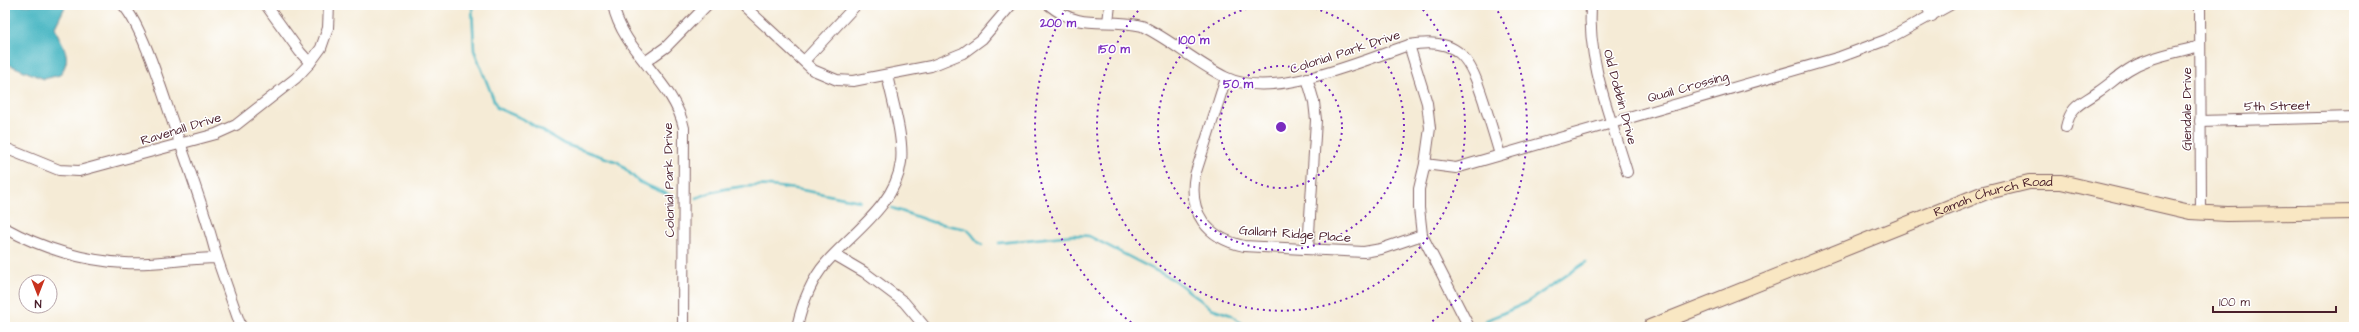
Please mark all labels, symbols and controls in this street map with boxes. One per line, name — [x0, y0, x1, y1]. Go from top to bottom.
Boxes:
text: 200 m — [1039, 15, 1077, 32]
street label: Colonial Park Drive — [1288, 26, 1402, 78]
text: 100 m — [1179, 32, 1210, 49]
text: 150 m — [1098, 41, 1131, 58]
street label: Old Dobbin Drive — [1599, 47, 1641, 147]
street label: Quail Crossing — [1645, 67, 1731, 108]
street label: Glendale Drive — [2178, 67, 2196, 151]
text: 50 m — [1223, 76, 1254, 93]
street label: 5th Street — [2244, 96, 2311, 116]
street label: Ravenall Drive — [138, 108, 224, 150]
centre of rings — [1274, 120, 1288, 134]
street label: Colonial Park Drive — [659, 122, 679, 238]
street label: Ramah Church Road — [1931, 173, 2053, 221]
street label: Gallant Ridge Place — [1238, 221, 1352, 248]
north arrow — [18, 274, 58, 314]
scale bar — [2213, 288, 2336, 314]
text: 100 m — [2219, 294, 2250, 311]
text: N — [34, 296, 41, 311]

